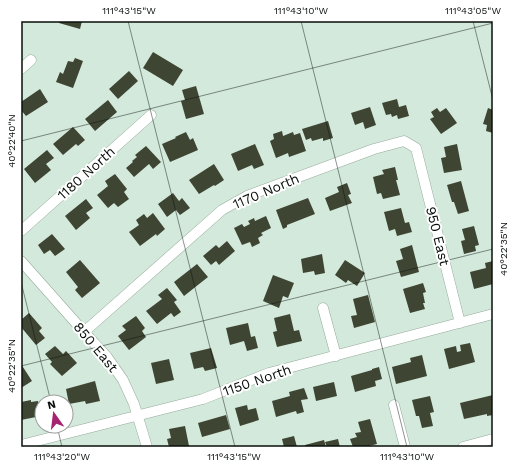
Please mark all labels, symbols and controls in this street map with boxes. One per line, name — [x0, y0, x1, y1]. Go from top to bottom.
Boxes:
text: 111°43'15"W — [102, 5, 156, 16]
text: 111°43'10"W — [274, 5, 328, 16]
text: 111°43'05"W — [445, 5, 501, 16]
text: 40°22'40"N — [6, 114, 17, 168]
street label: 1180 North — [54, 143, 118, 203]
street label: 1170 North — [230, 170, 302, 212]
street label: 950 East — [423, 205, 453, 267]
text: 40°22'35"N — [498, 222, 509, 276]
street label: 850 East — [70, 319, 122, 375]
text: 40°22'35"N — [6, 339, 17, 393]
street label: 1150 North — [221, 361, 293, 399]
north arrow — [34, 394, 74, 434]
text: N — [46, 397, 57, 412]
text: 111°43'20"W — [34, 451, 90, 462]
text: 111°43'15"W — [207, 451, 261, 462]
text: 111°43'10"W — [380, 451, 434, 462]

